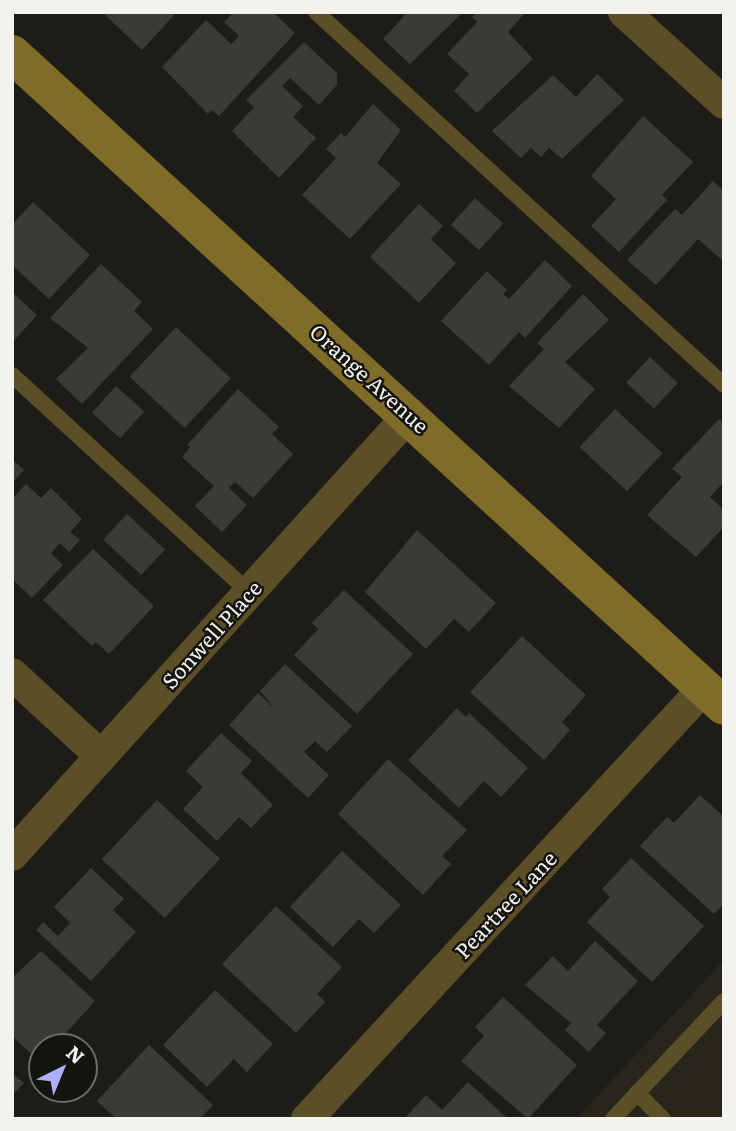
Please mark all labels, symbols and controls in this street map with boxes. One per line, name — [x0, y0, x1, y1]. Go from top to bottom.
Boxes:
street label: Orange Avenue — [305, 318, 435, 438]
street label: Sonwell Place — [156, 575, 266, 693]
street label: Peartree Lane — [449, 845, 561, 963]
north arrow — [28, 1033, 98, 1103]
text: N — [61, 1038, 91, 1070]

